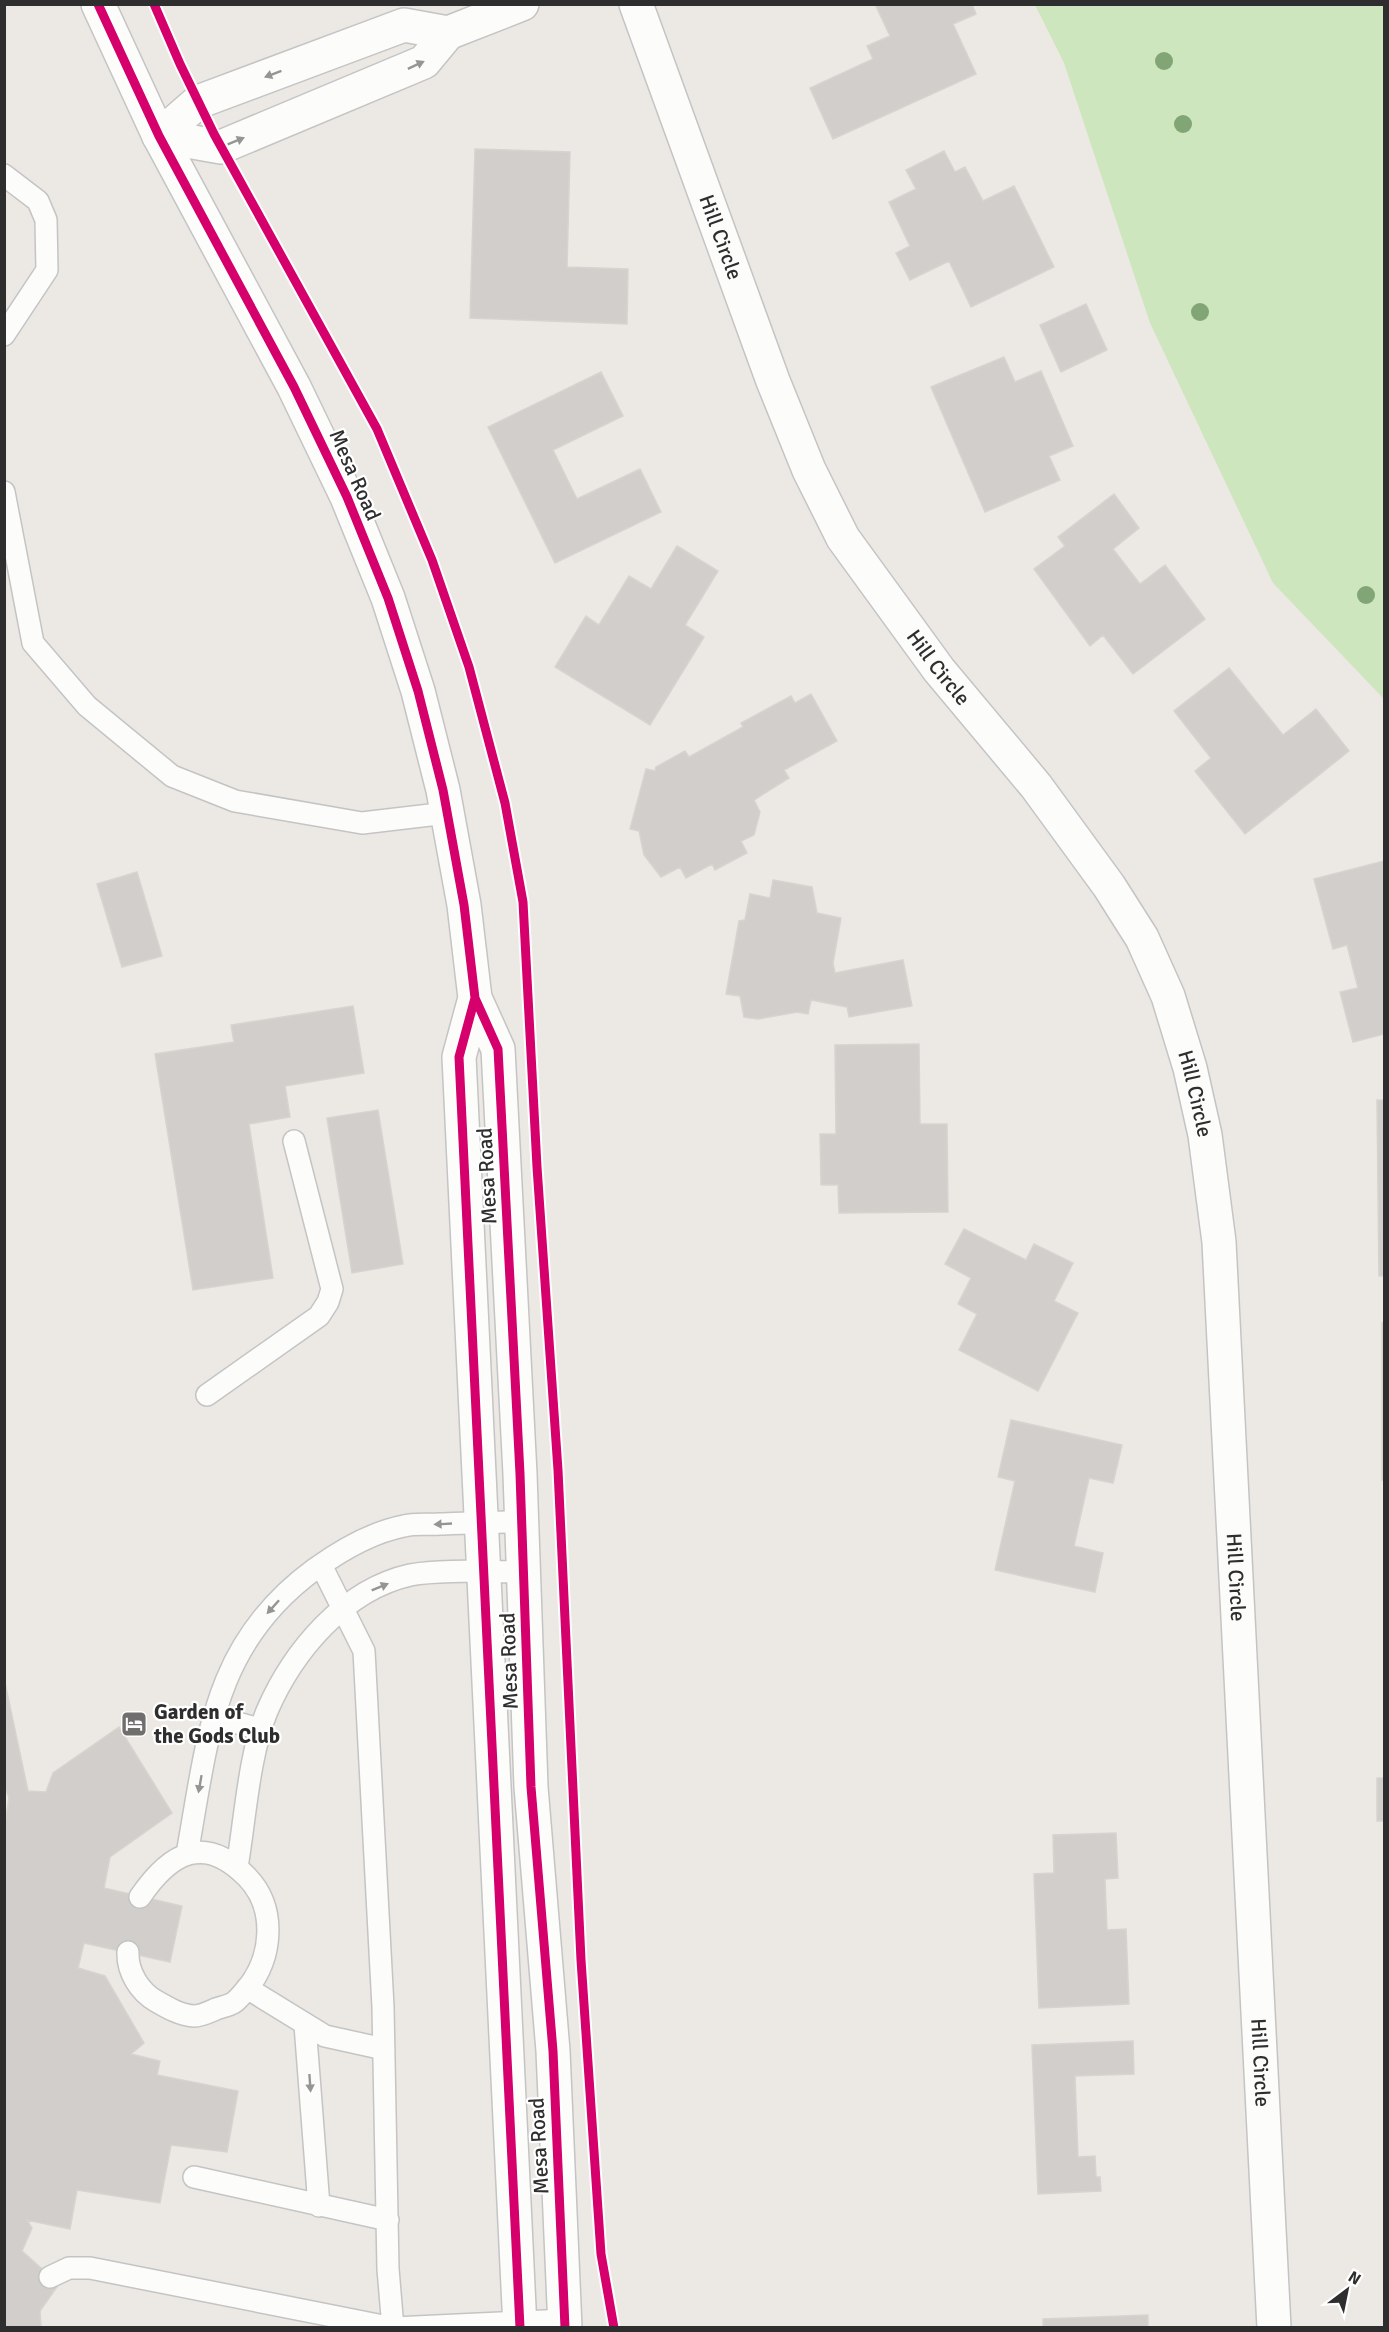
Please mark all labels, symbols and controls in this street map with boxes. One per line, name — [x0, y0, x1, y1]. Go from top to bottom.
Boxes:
one-way arrow — [407, 61, 424, 70]
one-way arrow — [264, 69, 282, 79]
one-way arrow — [227, 136, 245, 145]
street label: Hill Circle — [693, 191, 748, 283]
street label: Mesa Road — [323, 425, 387, 525]
street label: Hill Circle — [901, 625, 976, 711]
street label: Hill Circle — [1172, 1047, 1218, 1140]
street label: Mesa Road — [471, 1127, 503, 1225]
one-way arrow — [433, 1519, 452, 1528]
street label: Hill Circle — [1221, 1532, 1251, 1622]
one-way arrow — [371, 1581, 389, 1591]
one-way arrow — [266, 1599, 280, 1614]
street label: Mesa Road — [494, 1612, 524, 1710]
place label: Garden of the Gods Club — [153, 1699, 280, 1749]
hotel icon: Garden of the Gods Club — [119, 1709, 149, 1739]
one-way arrow — [195, 1774, 204, 1793]
street label: Hill Circle — [1245, 2018, 1276, 2108]
one-way arrow — [305, 2073, 314, 2092]
street label: Mesa Road — [523, 2097, 555, 2195]
north arrow — [1317, 2260, 1377, 2320]
text: N — [1344, 2267, 1364, 2290]

